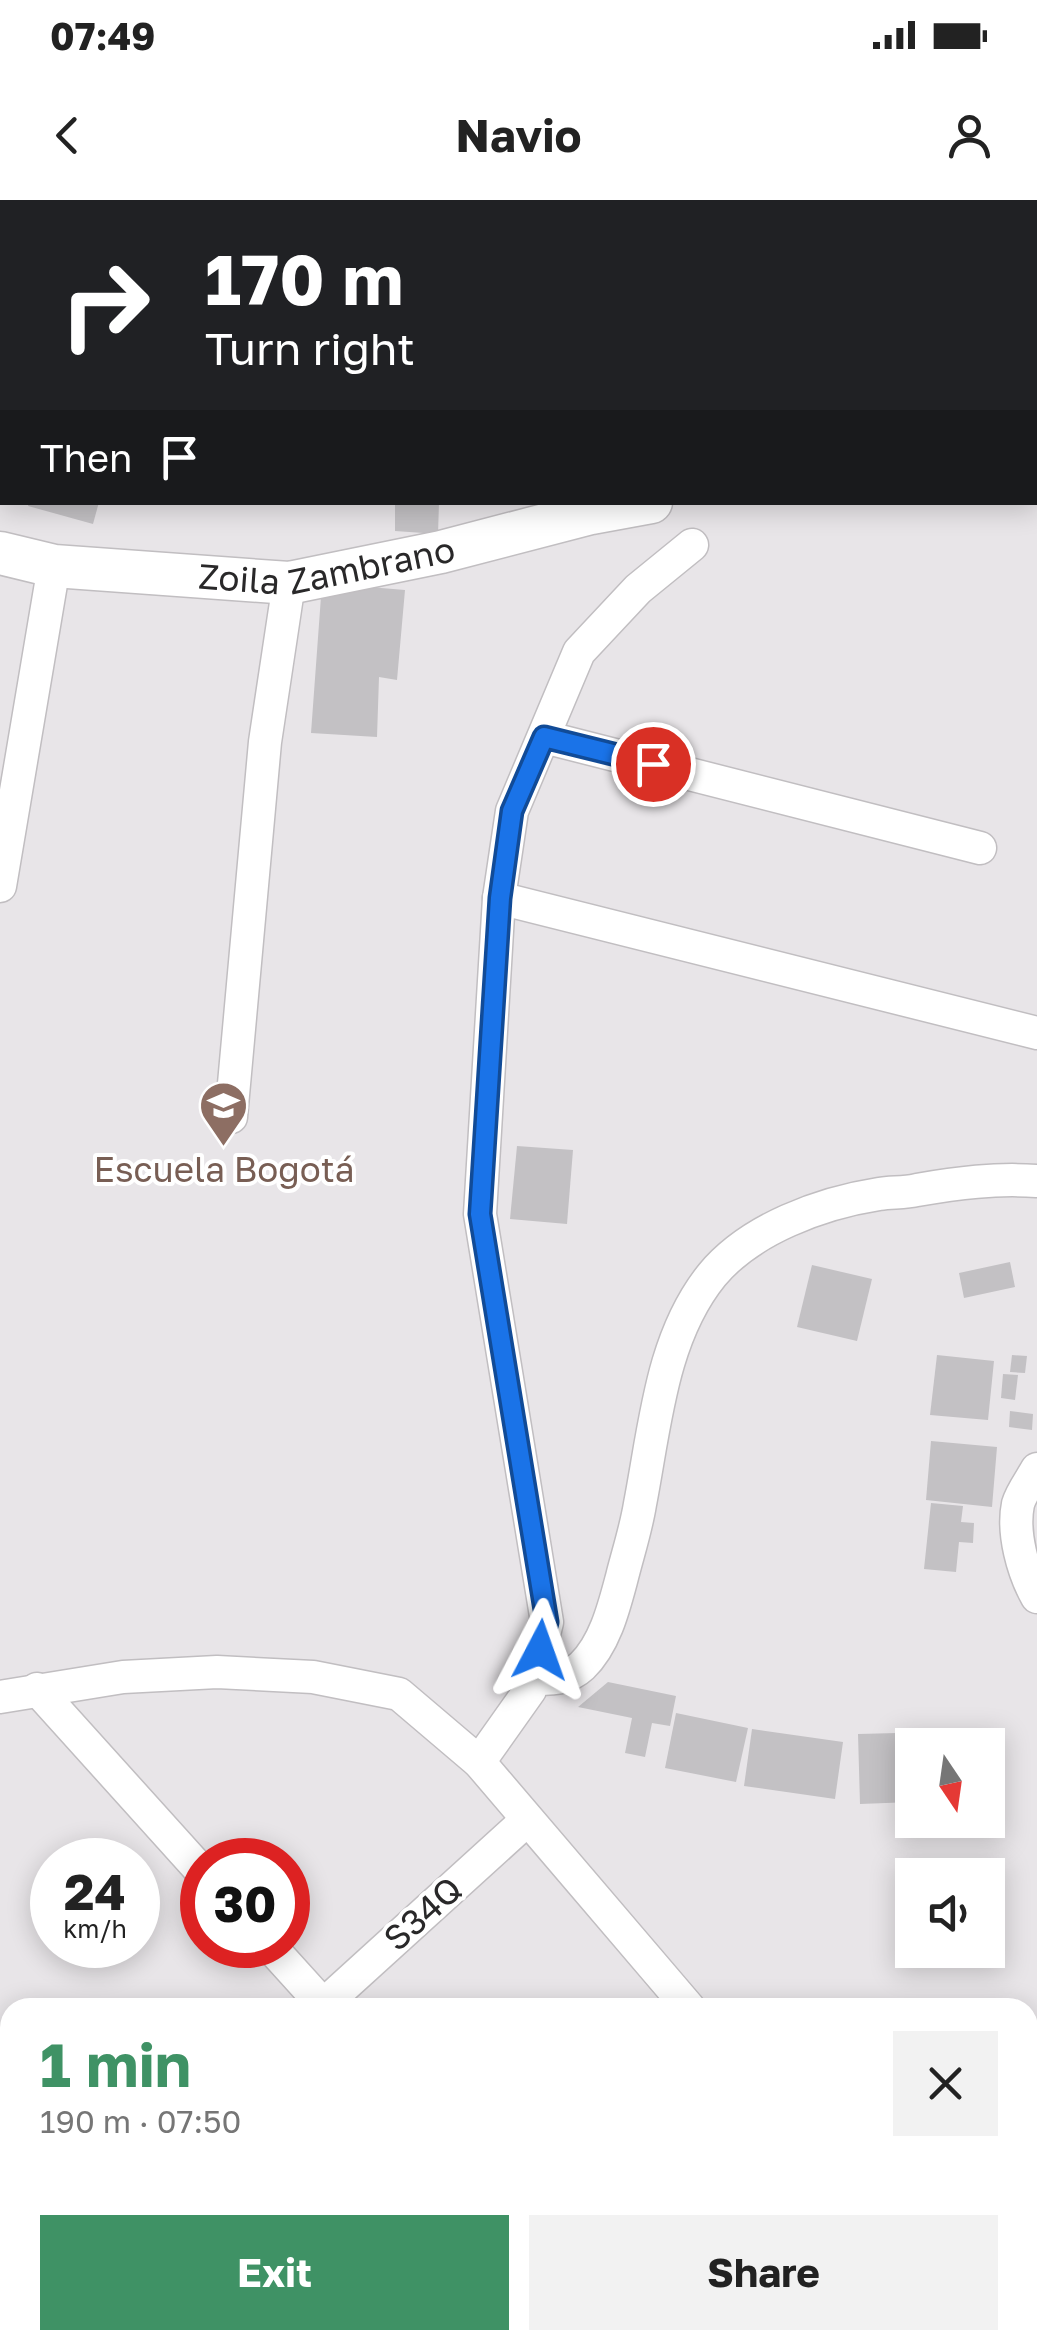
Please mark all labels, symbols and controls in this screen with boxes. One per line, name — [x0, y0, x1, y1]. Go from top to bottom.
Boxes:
text: 07:49 — [50, 13, 155, 58]
icon: back — [40, 108, 95, 163]
text: Navio — [456, 108, 581, 162]
icon: person — [942, 108, 997, 163]
text: 170 m — [205, 236, 403, 320]
icon: right — [40, 240, 170, 370]
text: Turn right — [205, 321, 415, 375]
icon: arrive — [152, 430, 207, 485]
text: Then — [40, 435, 132, 480]
street label: Zoila Zambrano — [197, 527, 459, 603]
pin — [611, 722, 696, 807]
icon: arrive — [626, 737, 681, 792]
school or university icon: Escuela Bogotá — [198, 1080, 250, 1148]
place label: Escuela Bogotá — [94, 1148, 354, 1190]
position arrow — [488, 1598, 592, 1702]
north arrow — [895, 1728, 1005, 1838]
map controls — [895, 1728, 1005, 1968]
speed limit sign: 30 — [180, 1838, 310, 1968]
button: sound — [895, 1858, 1005, 1968]
text: 24 — [64, 1861, 126, 1921]
street label: S34Q — [375, 1867, 470, 1959]
text: km/h — [63, 1913, 127, 1944]
text: 1 min — [40, 2028, 191, 2100]
button: close — [893, 2031, 998, 2136]
text: 190 m · 07:50 — [40, 2102, 241, 2140]
button: Exit — [40, 2215, 509, 2330]
button: Share — [529, 2215, 998, 2330]

